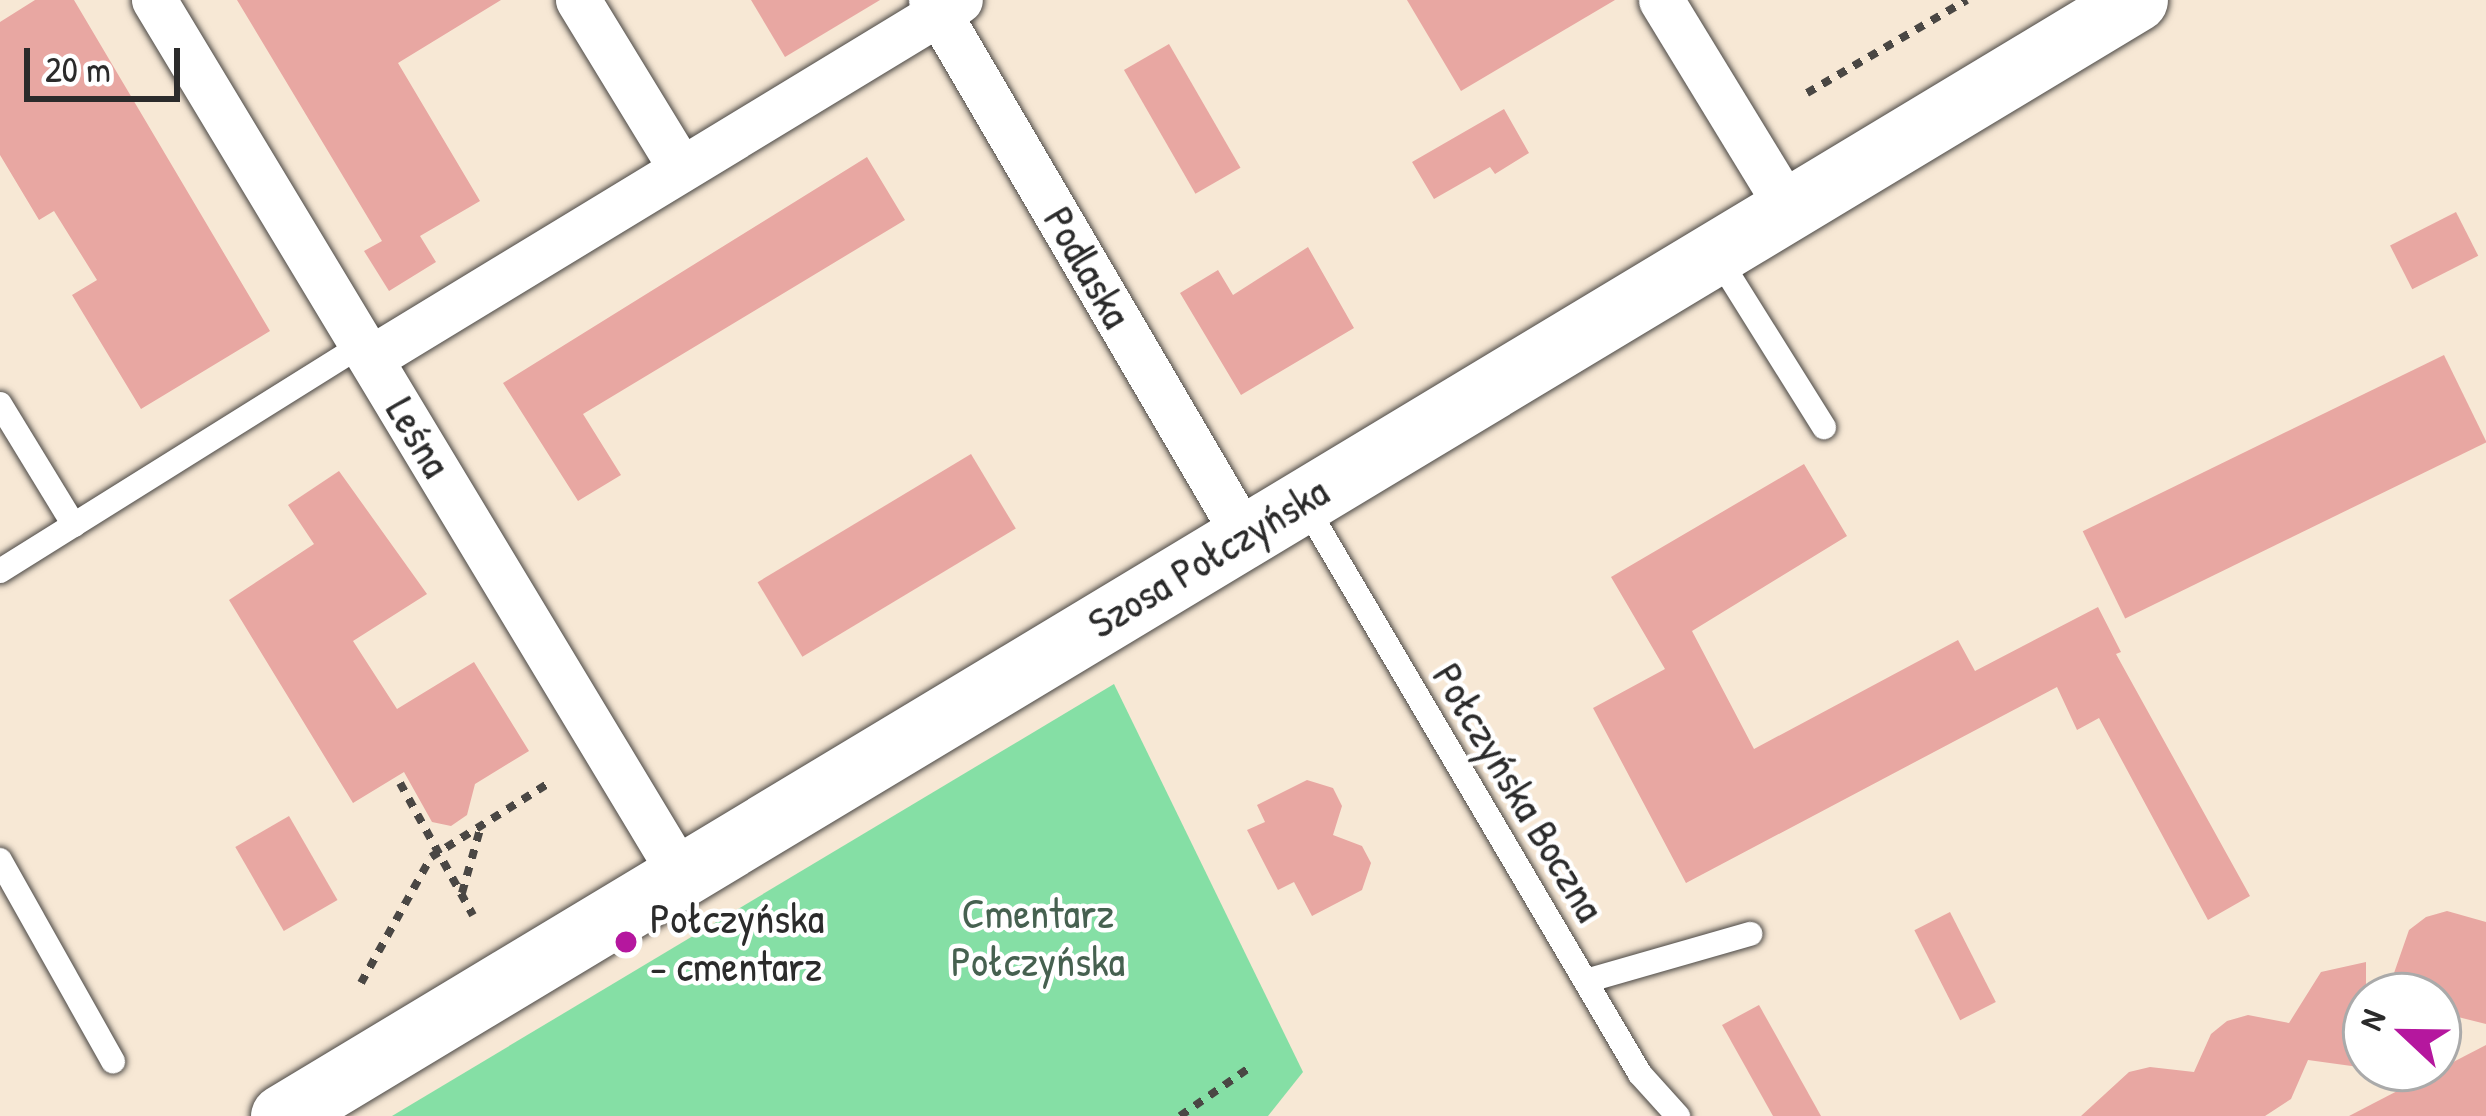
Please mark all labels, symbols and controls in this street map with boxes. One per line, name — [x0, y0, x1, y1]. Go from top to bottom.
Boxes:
scale bar — [30, 24, 186, 98]
text: 20 m — [45, 44, 111, 93]
street label: Podlaska — [1033, 198, 1143, 336]
street label: Leśna — [376, 388, 462, 486]
street label: Szosa Połczyńska — [1079, 466, 1337, 648]
street label: Połczyńska Boczna — [1422, 654, 1616, 930]
park label: Cmentarz Połczyńska — [951, 888, 1125, 986]
place label: Połczyńska - cmentarz — [650, 893, 824, 992]
marker: Połczyńska - cmentarz — [613, 929, 639, 955]
north arrow — [2342, 972, 2462, 1092]
text: N — [2348, 1003, 2395, 1036]

